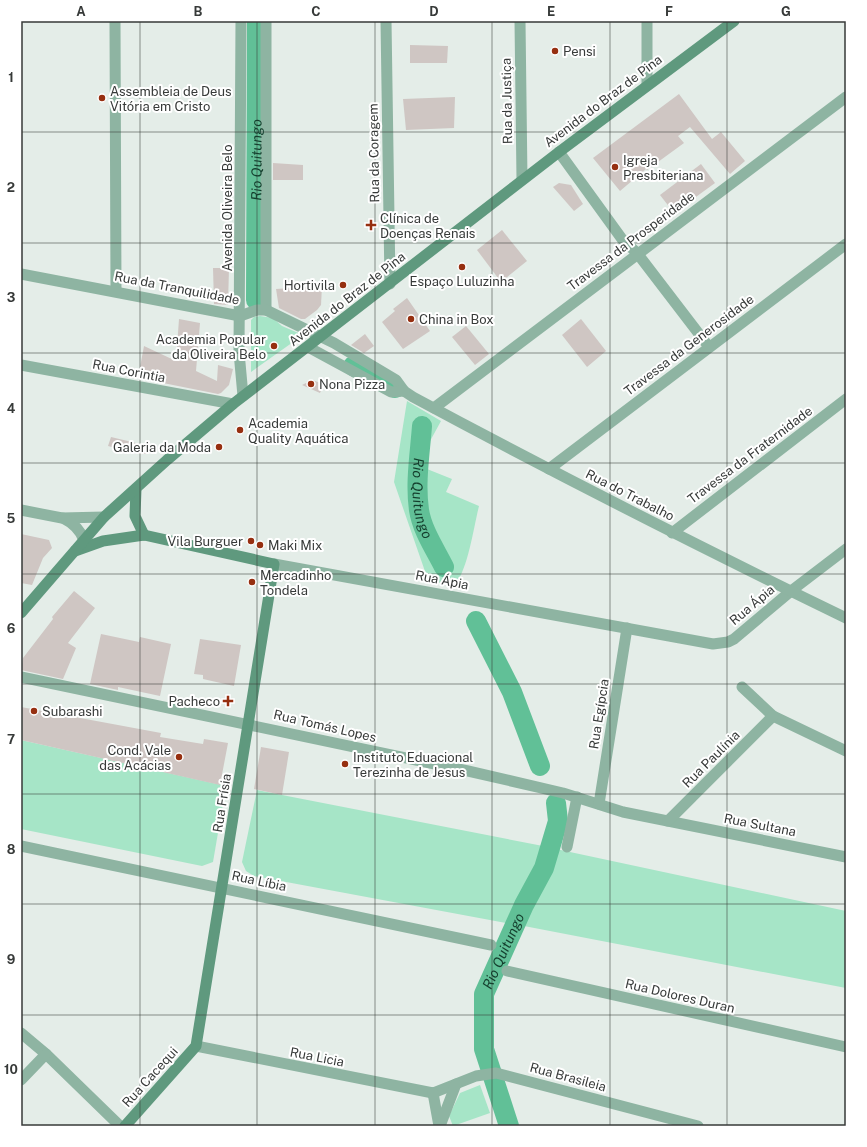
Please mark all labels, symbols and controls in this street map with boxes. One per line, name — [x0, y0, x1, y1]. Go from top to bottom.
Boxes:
text: A — [76, 4, 86, 19]
text: B — [194, 4, 203, 19]
text: C — [311, 4, 321, 19]
text: D — [429, 4, 439, 19]
text: E — [547, 4, 555, 19]
text: F — [665, 4, 673, 19]
text: G — [781, 4, 791, 19]
place label: Pensi — [563, 44, 596, 59]
marker: Pensi — [550, 46, 560, 56]
street label: Avenida do Braz de Pina — [541, 52, 665, 150]
street label: Rua da Justiça — [499, 58, 515, 144]
text: 1 — [8, 70, 14, 85]
place label: Assembleia de Deus Vitória em Cristo — [110, 84, 232, 114]
marker: Assembleia de Deus Vitória em Cristo — [97, 93, 107, 103]
street label: Rua da Coragem — [366, 103, 382, 203]
water label: Rio Quitungo — [248, 119, 265, 201]
street label: Avenida Oliveira Belo — [220, 145, 235, 271]
place label: Igreja Presbiteriana — [623, 153, 704, 183]
marker: Igreja Presbiteriana — [610, 162, 620, 172]
text: 2 — [7, 180, 15, 195]
street label: Travessa da Prosperidade — [565, 188, 697, 294]
place label: Clínica de Doenças Renais — [380, 211, 475, 241]
marker: Clínica de Doenças Renais — [365, 219, 377, 231]
street label: Avenida do Braz de Pina — [286, 249, 408, 349]
marker: Espaço Luluzinha — [457, 262, 467, 272]
street label: Rua da Tranquilidade — [113, 269, 241, 307]
place label: Espaço Luluzinha — [410, 274, 515, 289]
place label: Hortivila — [284, 278, 335, 293]
marker: Hortivila — [338, 280, 348, 290]
text: 3 — [7, 290, 16, 305]
street label: Travessa da Generosidade — [621, 291, 757, 399]
place label: China in Box — [419, 312, 494, 327]
marker: China in Box — [406, 314, 416, 324]
place label: Academia Popular da Oliveira Belo — [156, 332, 266, 362]
marker: Academia Popular da Oliveira Belo — [269, 341, 279, 351]
street label: Rua Corintia — [91, 357, 167, 385]
place label: Nona Pizza — [319, 377, 385, 392]
marker: Nona Pizza — [306, 379, 316, 389]
text: 4 — [7, 401, 16, 416]
street label: Travessa da Fraternidade — [685, 403, 815, 507]
place label: Academia Quality Aquática — [248, 416, 348, 446]
marker: Academia Quality Aquática — [235, 425, 245, 435]
place label: Galeria da Moda — [113, 440, 211, 455]
marker: Galeria da Moda — [214, 442, 224, 452]
water label: Rio Quitungo — [409, 457, 436, 542]
street label: Rua do Trabalho — [583, 466, 677, 524]
text: 5 — [7, 511, 16, 526]
place label: Vila Burguer — [168, 534, 243, 549]
marker: Vila Burguer — [246, 536, 256, 546]
place label: Maki Mix — [268, 538, 322, 553]
marker: Maki Mix — [255, 540, 265, 550]
street label: Rua Ápia — [414, 567, 470, 593]
place label: Mercadinho Tondela — [260, 568, 331, 598]
marker: Mercadinho Tondela — [247, 577, 257, 587]
street label: Rua Ápia — [726, 581, 777, 628]
text: 6 — [7, 621, 16, 636]
street label: Rua Egípcia — [586, 678, 612, 750]
place label: Pacheco — [168, 694, 220, 709]
marker: Pacheco — [223, 696, 233, 706]
place label: Subarashi — [42, 704, 102, 719]
marker: Subarashi — [29, 706, 39, 716]
street label: Rua Tomás Lopes — [272, 707, 378, 745]
street label: Rua Paulínia — [679, 727, 743, 791]
text: 7 — [7, 732, 15, 747]
place label: Cond. Vale das Acácias — [99, 743, 171, 773]
place label: Instituto Eduacional Terezinha de Jesus — [353, 750, 473, 780]
marker: Cond. Vale das Acácias — [174, 752, 184, 762]
marker: Instituto Eduacional Terezinha de Jesus — [340, 759, 350, 769]
street label: Rua Frísia — [210, 772, 234, 834]
street label: Rua Sultana — [723, 811, 797, 839]
text: 8 — [7, 842, 16, 857]
street label: Rua Líbia — [230, 868, 288, 894]
water label: Rio Quitungo — [479, 910, 527, 992]
text: 9 — [7, 952, 15, 967]
street label: Rua Dolores Duran — [624, 976, 736, 1016]
street label: Rua Cacequi — [119, 1044, 181, 1110]
street label: Rua Licia — [289, 1044, 345, 1070]
street label: Rua Brasileia — [528, 1060, 608, 1094]
text: 10 — [4, 1062, 18, 1077]

